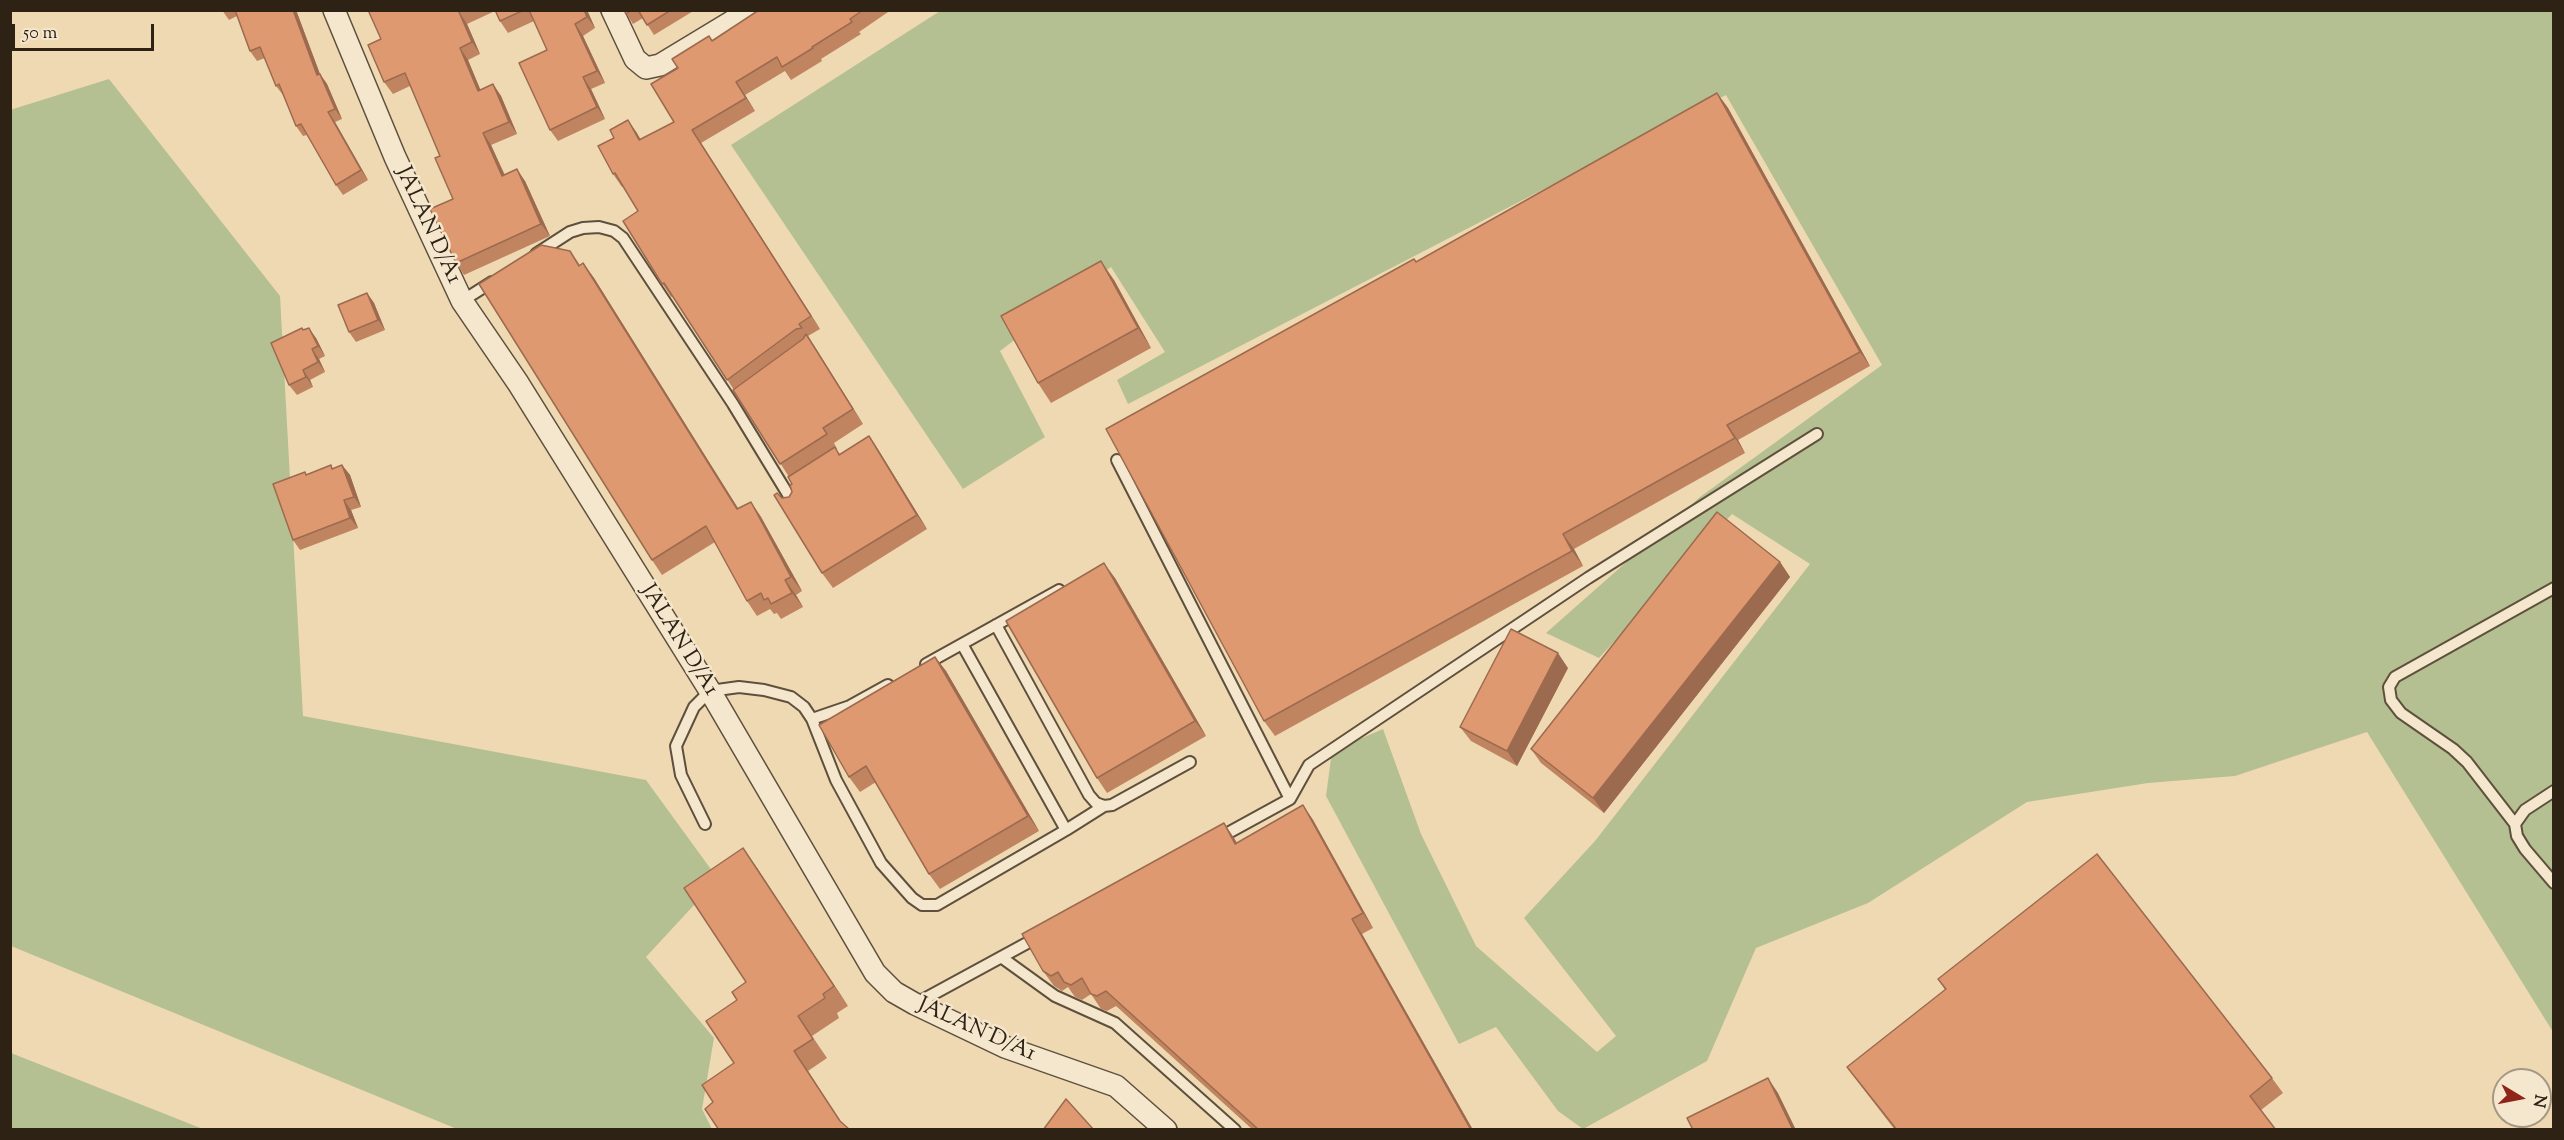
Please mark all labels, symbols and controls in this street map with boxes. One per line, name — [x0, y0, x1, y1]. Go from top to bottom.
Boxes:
scale bar — [15, 12, 158, 50]
text: 50 m — [23, 21, 57, 47]
street label: JALAN D/A1 — [388, 163, 466, 289]
street label: JALAN D/A1 — [633, 580, 723, 702]
street label: JALAN D/A1 — [913, 993, 1039, 1069]
north arrow — [2492, 1068, 2552, 1128]
text: N — [2526, 1093, 2551, 1109]

